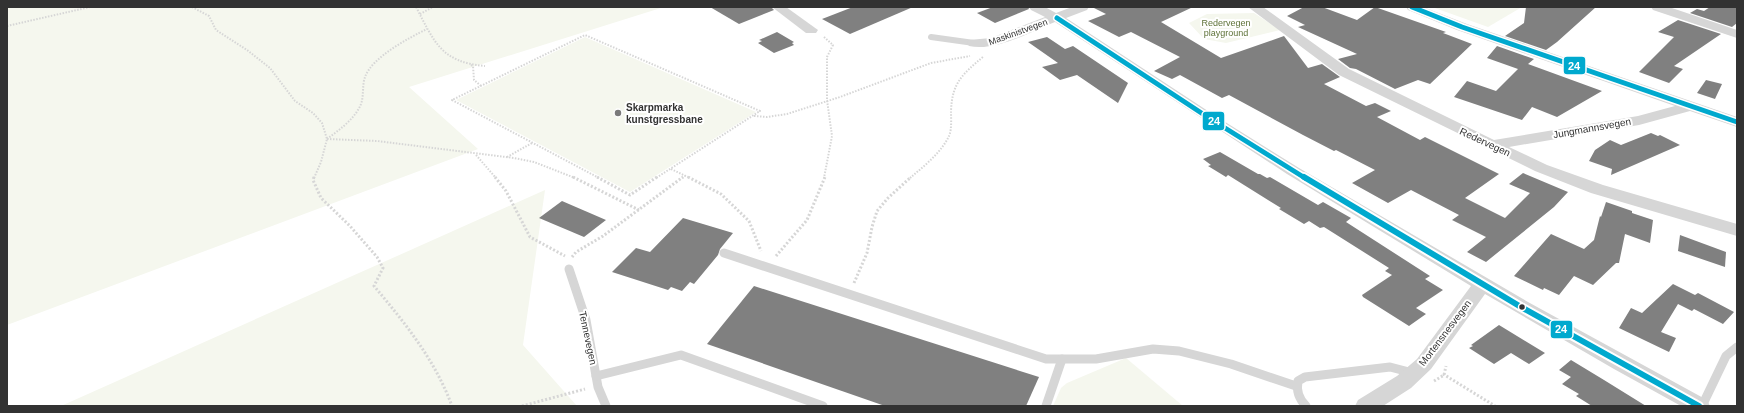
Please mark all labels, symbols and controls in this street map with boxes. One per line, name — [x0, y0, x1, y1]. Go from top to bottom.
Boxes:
street label: Maskinistvegen — [987, 17, 1049, 47]
park label: Redervegen playground — [1201, 18, 1251, 38]
line badge: 24 — [1563, 56, 1586, 75]
text: 24 — [1568, 60, 1581, 72]
place label: Skarpmarka kunstgressbane — [626, 102, 703, 125]
marker: Skarpmarka kunstgressbane — [613, 108, 623, 118]
line badge: 24 — [1202, 111, 1225, 131]
text: 24 — [1208, 115, 1221, 127]
street label: Jungmannsvegen — [1552, 116, 1632, 140]
street label: Redervegen — [1458, 126, 1512, 158]
street label: Mortensnesvegen — [1417, 298, 1473, 368]
unlabelled marker — [1517, 302, 1527, 312]
street label: Tennevegen — [577, 310, 599, 366]
line badge: 24 — [1550, 320, 1573, 339]
text: 24 — [1555, 323, 1568, 335]

